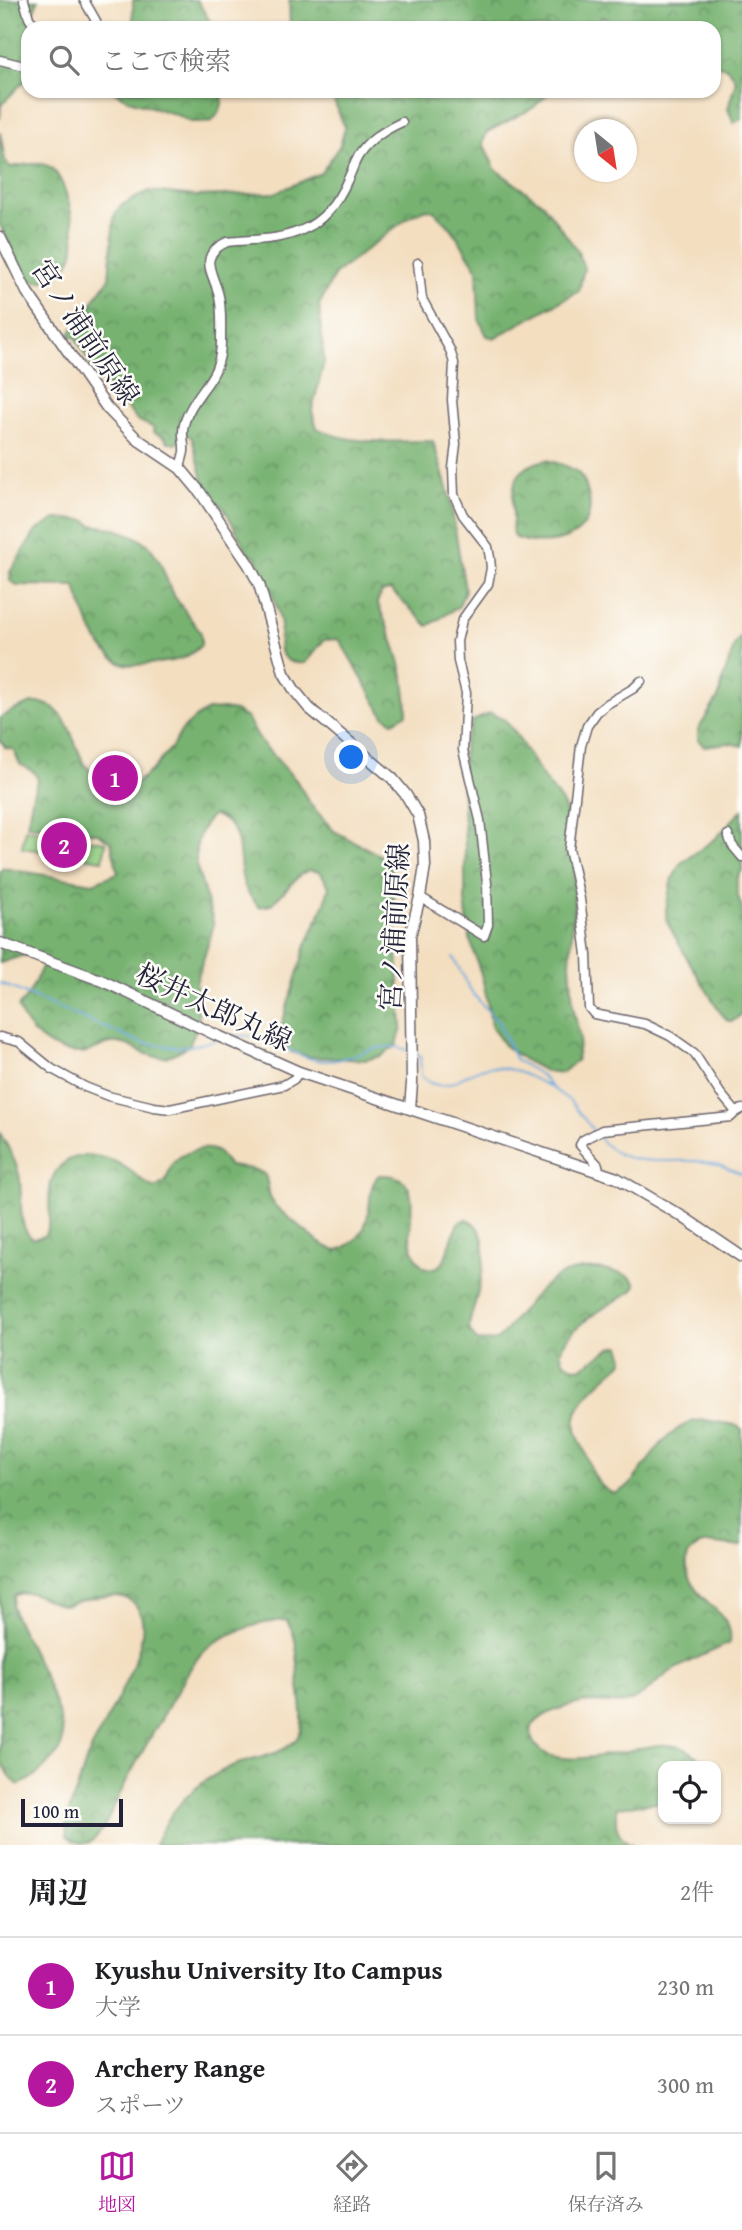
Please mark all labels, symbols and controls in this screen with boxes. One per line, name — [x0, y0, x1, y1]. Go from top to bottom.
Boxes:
search box — [21, 21, 721, 98]
icon: search — [45, 41, 83, 79]
text: ここで検索 — [101, 41, 231, 80]
north arrow — [574, 119, 637, 182]
street label: 宮ノ浦前原線 — [22, 251, 150, 413]
your location — [334, 740, 368, 774]
pin: 1 — [92, 752, 138, 804]
pin: 2 — [41, 819, 87, 871]
street label: 宮ノ浦前原線 — [369, 842, 418, 1012]
street label: 桜井太郎丸線 — [129, 952, 299, 1061]
map controls — [658, 1761, 721, 1824]
button: locate — [658, 1761, 721, 1824]
scale bar — [21, 1796, 122, 1828]
text: 100 m — [32, 1797, 79, 1825]
text: 周辺 — [28, 1870, 88, 1914]
text: 2件 — [680, 1875, 714, 1908]
text: Kyushu University Ito Campus — [95, 1950, 443, 1989]
text: 1 — [45, 1970, 57, 2003]
text: 230 m — [657, 1970, 714, 2003]
text: 大学 — [95, 1990, 141, 2023]
text: Archery Range — [95, 2048, 265, 2087]
text: 2 — [45, 2068, 57, 2101]
text: 300 m — [657, 2068, 714, 2101]
text: スポーツ — [95, 2088, 186, 2121]
tab: 地図 — [98, 2147, 136, 2218]
tab: 経路 — [333, 2147, 371, 2218]
tab: 保存済み — [568, 2147, 644, 2218]

